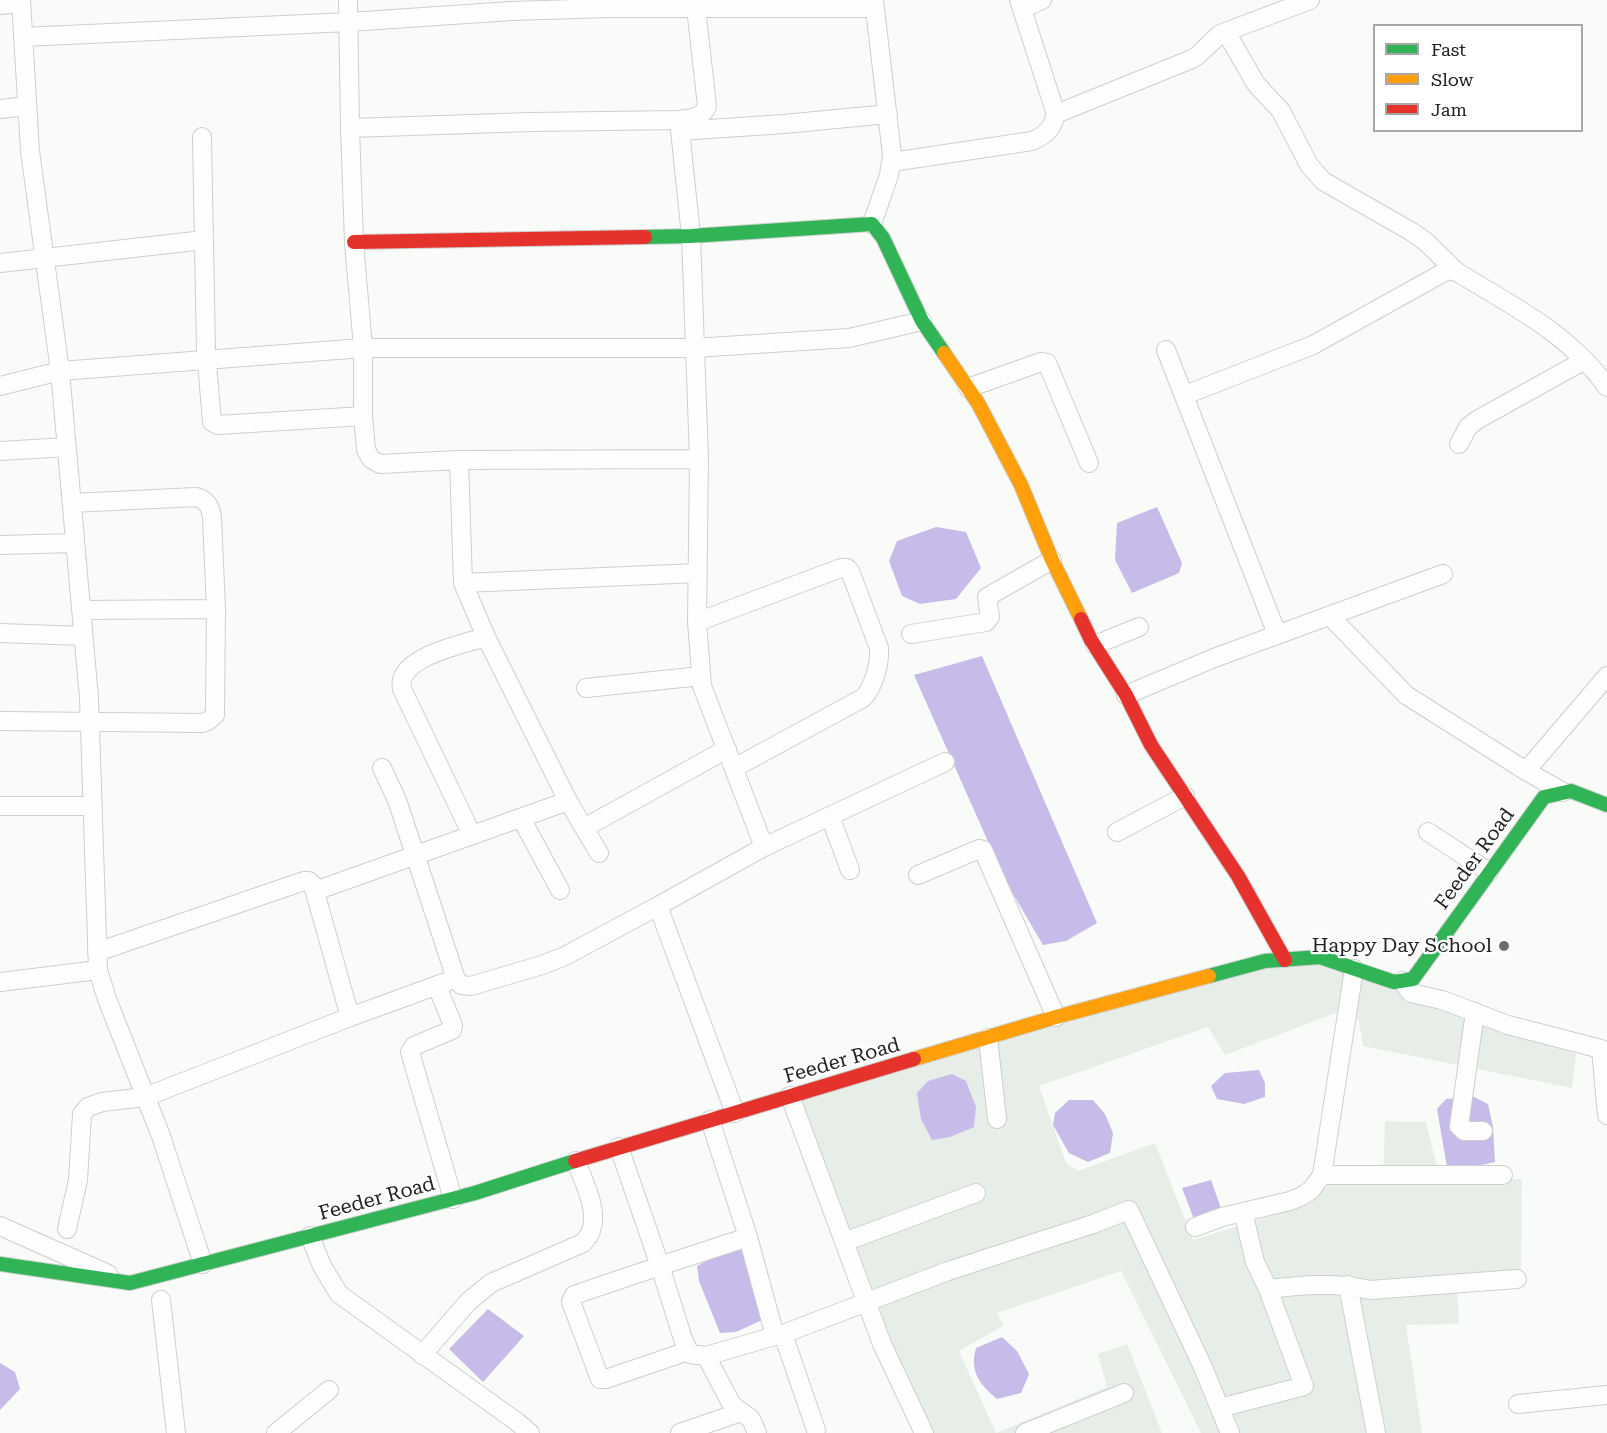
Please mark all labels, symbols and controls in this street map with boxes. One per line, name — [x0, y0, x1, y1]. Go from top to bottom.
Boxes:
legend — [1373, 24, 1583, 132]
text: Fast — [1431, 39, 1466, 60]
text: Slow — [1431, 69, 1473, 90]
text: Jam — [1431, 99, 1467, 120]
street label: Feeder Road — [1430, 804, 1520, 914]
place label: Happy Day School — [1312, 934, 1492, 958]
marker: Happy Day School — [1497, 939, 1511, 953]
street label: Feeder Road — [781, 1033, 903, 1089]
street label: Feeder Road — [316, 1172, 438, 1226]

